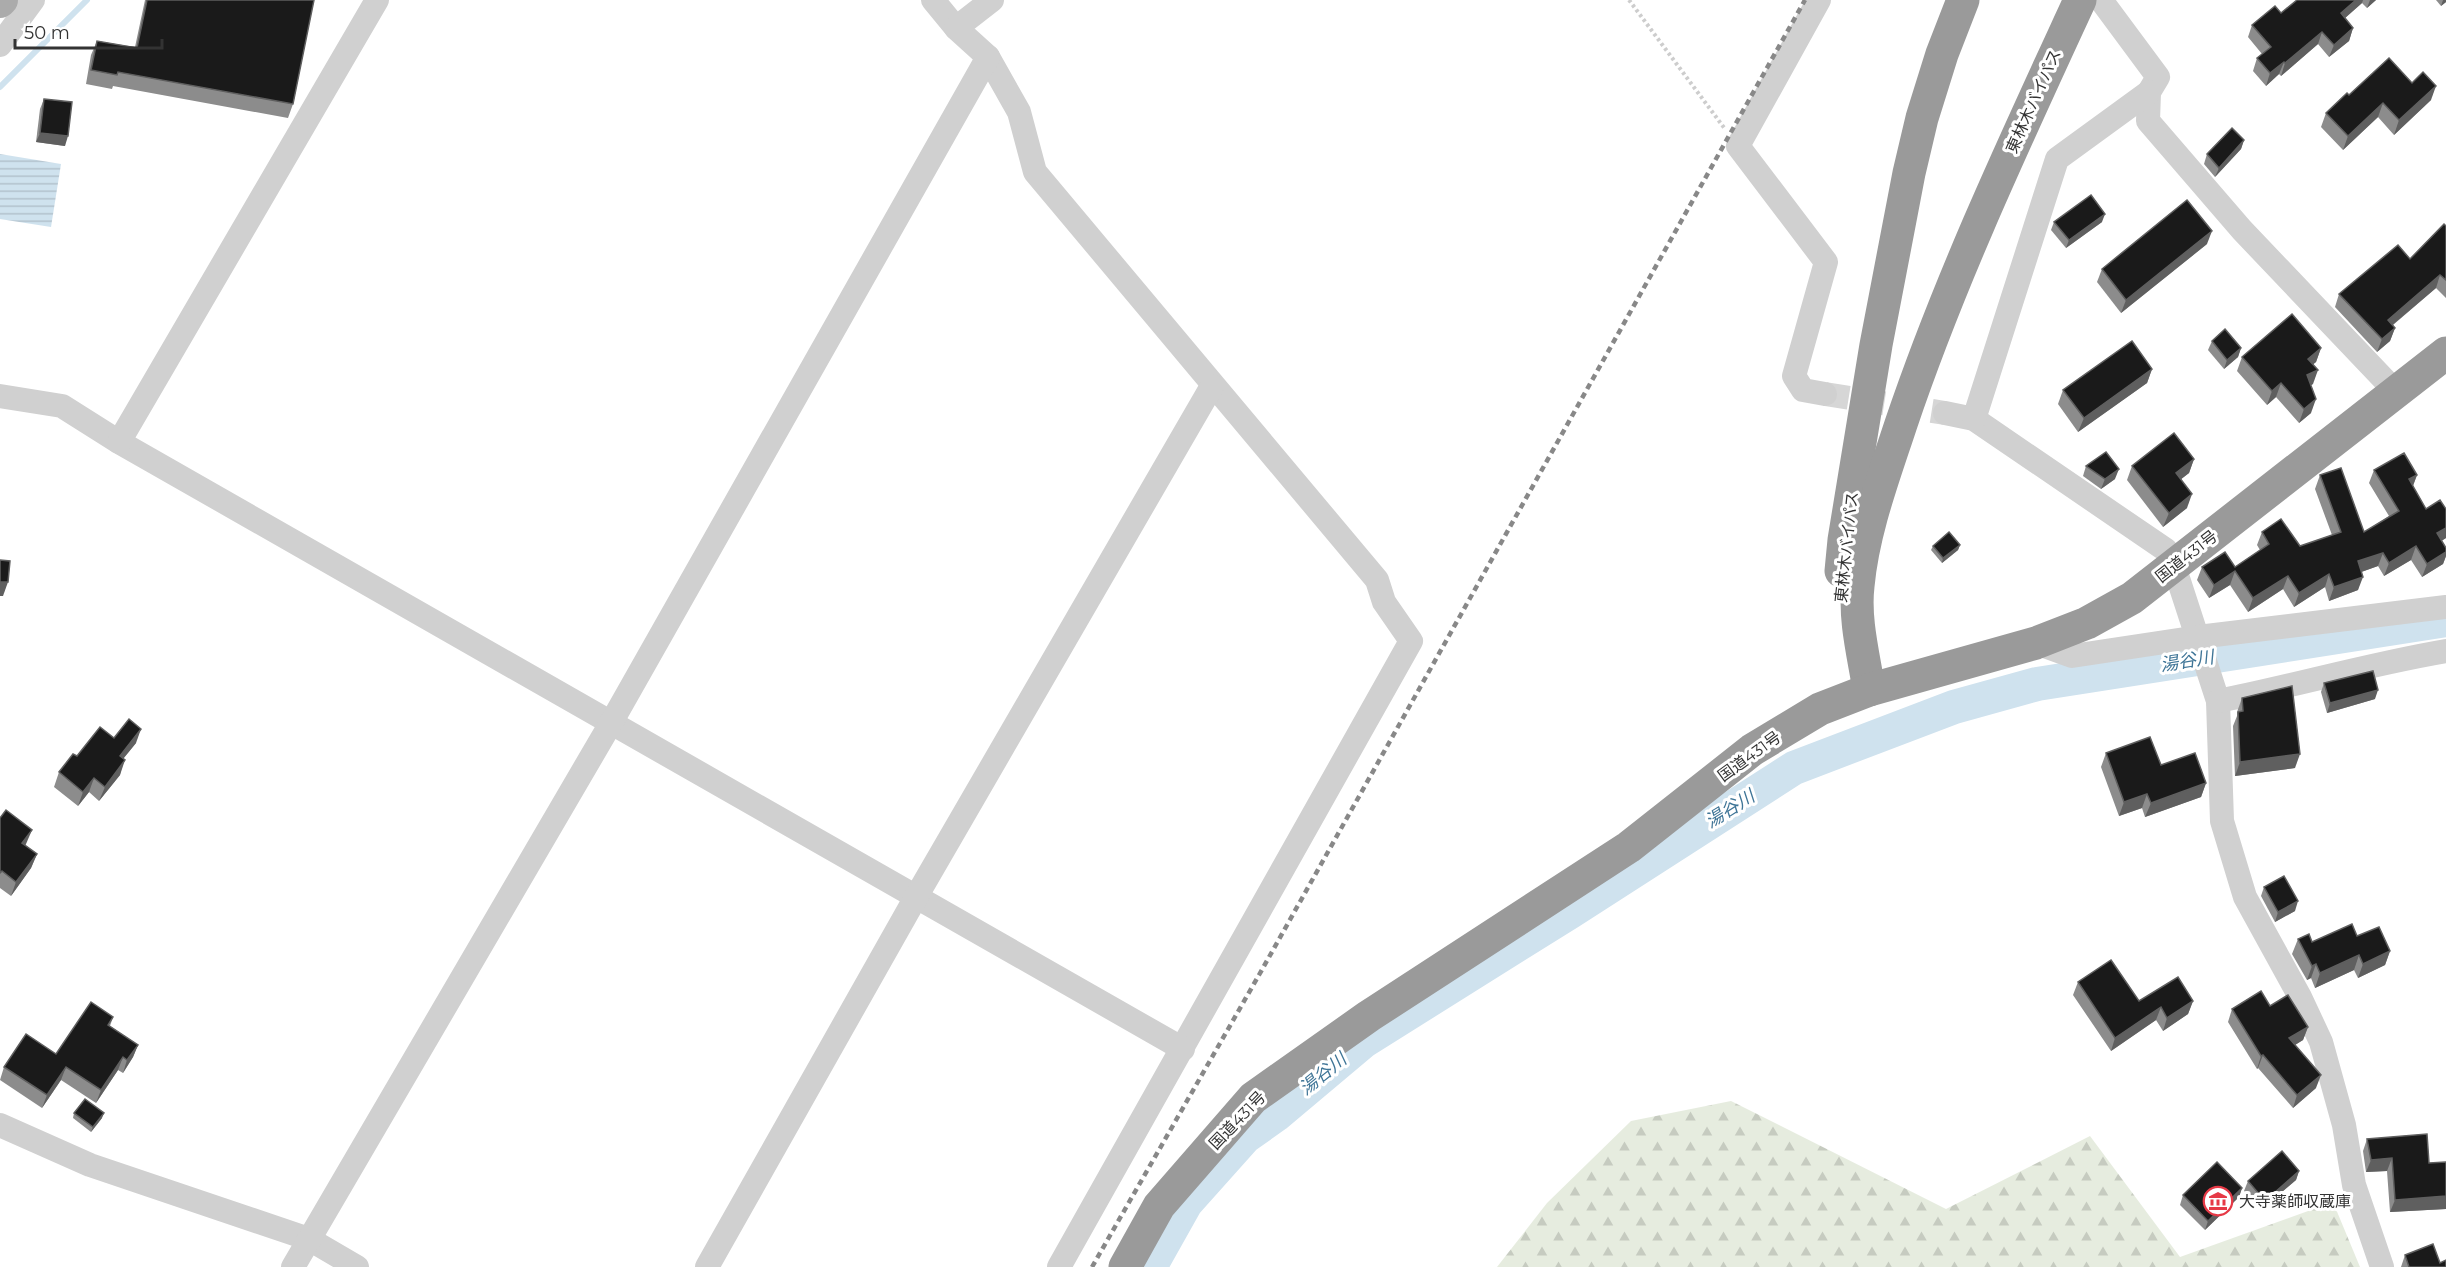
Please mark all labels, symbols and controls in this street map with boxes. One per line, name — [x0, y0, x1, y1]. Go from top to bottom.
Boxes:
scale bar — [15, 12, 162, 50]
text: 50 m — [24, 22, 70, 44]
street label: 東林木バイパス — [2002, 46, 2065, 156]
street label: 東林木バイパス — [1831, 491, 1862, 604]
street label: 国道431号 — [2152, 526, 2221, 586]
water label: 湯谷川 — [2159, 646, 2217, 676]
street label: 国道431号 — [1714, 727, 1784, 786]
water label: 湯谷川 — [1701, 784, 1760, 833]
water label: 湯谷川 — [1295, 1047, 1352, 1100]
street label: 国道431号 — [1205, 1087, 1270, 1153]
museum icon: 大寺薬師収蔵庫 — [2202, 1185, 2234, 1217]
place label: 大寺薬師収蔵庫 — [2239, 1192, 2351, 1211]

